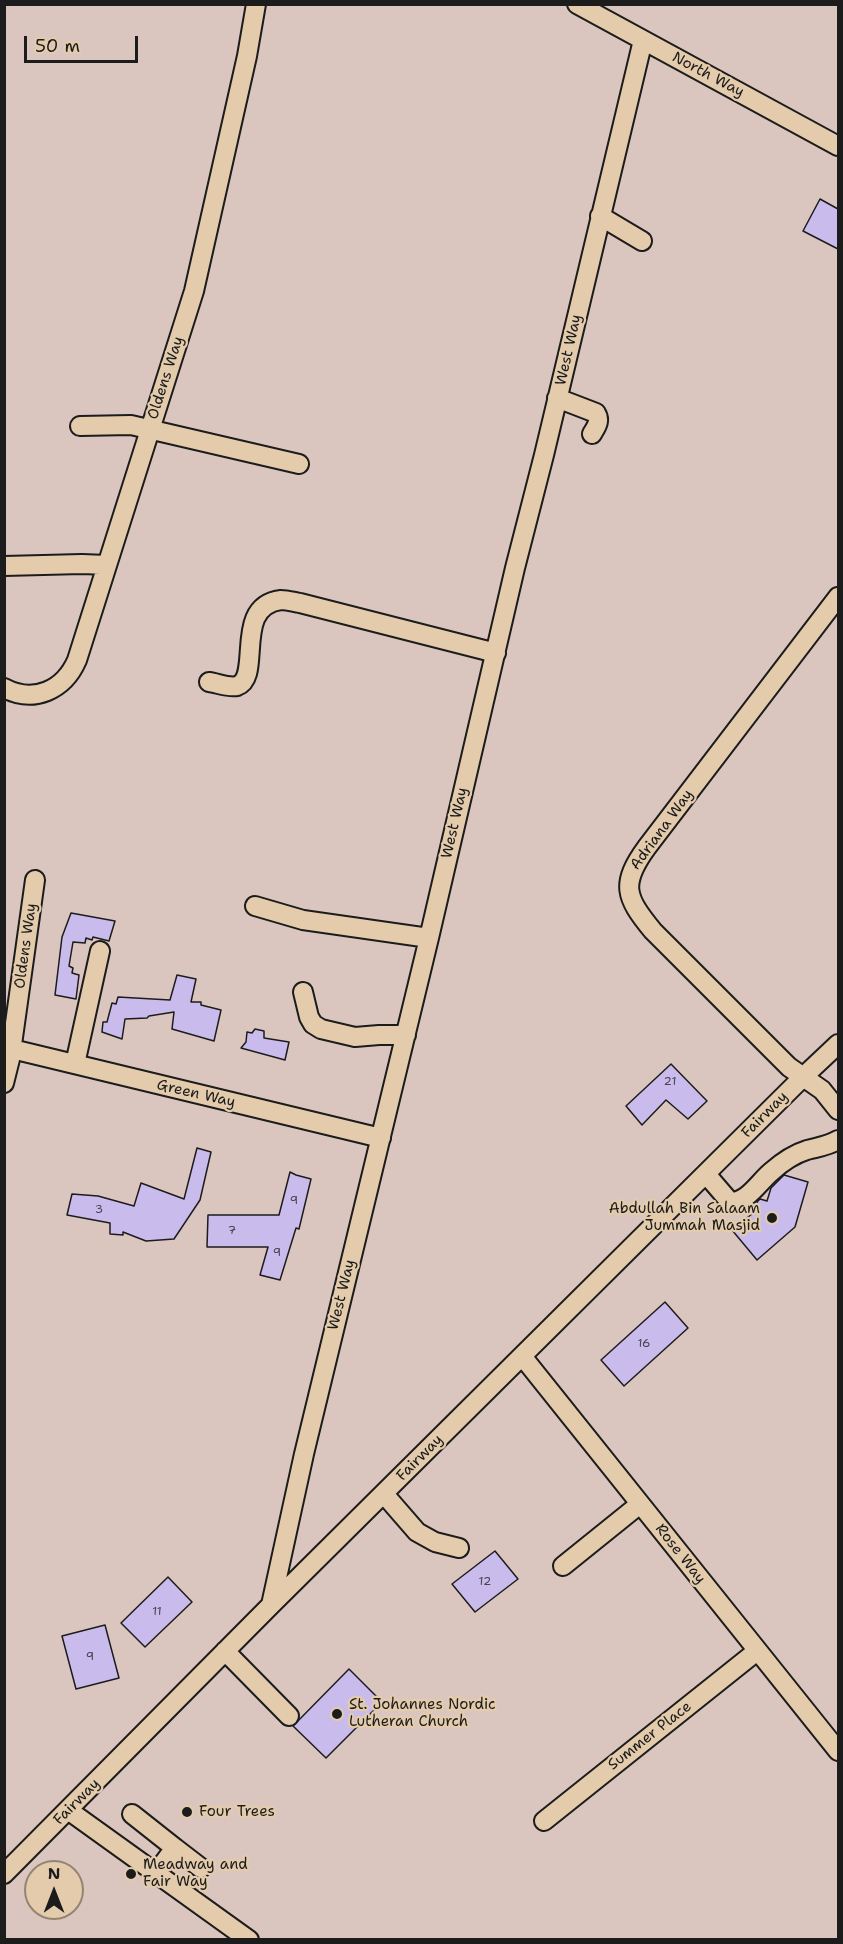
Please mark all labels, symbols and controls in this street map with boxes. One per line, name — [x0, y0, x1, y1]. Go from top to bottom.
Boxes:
scale bar — [27, 24, 141, 62]
text: 50 m — [35, 34, 80, 58]
street label: North Way — [669, 48, 747, 102]
street label: West Way — [552, 313, 586, 387]
street label: Oldens Way — [144, 334, 188, 422]
street label: West Way — [438, 786, 472, 860]
street label: Adriana Way — [627, 786, 697, 874]
street label: Oldens Way — [11, 902, 41, 990]
house number: 21 — [664, 1075, 676, 1089]
street label: Green Way — [155, 1076, 237, 1112]
street label: Fairway — [738, 1088, 792, 1142]
house number: 9 — [290, 1194, 298, 1208]
place label: Abdullah Bin Salaam Jummah Masjid — [609, 1200, 760, 1235]
house number: 3 — [95, 1203, 103, 1217]
marker: Abdullah Bin Salaam Jummah Masjid — [765, 1211, 779, 1225]
house number: 7 — [228, 1224, 236, 1238]
house number: 9 — [273, 1246, 281, 1260]
street label: West Way — [325, 1258, 359, 1332]
house number: 16 — [637, 1337, 651, 1351]
street label: Fairway — [393, 1431, 447, 1485]
street label: Rose Way — [651, 1520, 709, 1588]
house number: 12 — [479, 1575, 491, 1589]
house number: 11 — [152, 1605, 162, 1619]
house number: 9 — [86, 1650, 94, 1664]
place label: St. Johannes Nordic Lutheran Church — [349, 1696, 496, 1731]
street label: Summer Place — [605, 1698, 695, 1774]
marker: St. Johannes Nordic Lutheran Church — [330, 1707, 344, 1721]
street label: Fairway — [50, 1775, 104, 1829]
place label: Four Trees — [199, 1803, 275, 1821]
marker: Four Trees — [180, 1805, 194, 1819]
place label: Meadway and Fair Way — [143, 1856, 248, 1891]
north arrow — [24, 1860, 84, 1920]
text: N — [48, 1863, 60, 1884]
marker: Meadway and Fair Way — [124, 1867, 138, 1881]

